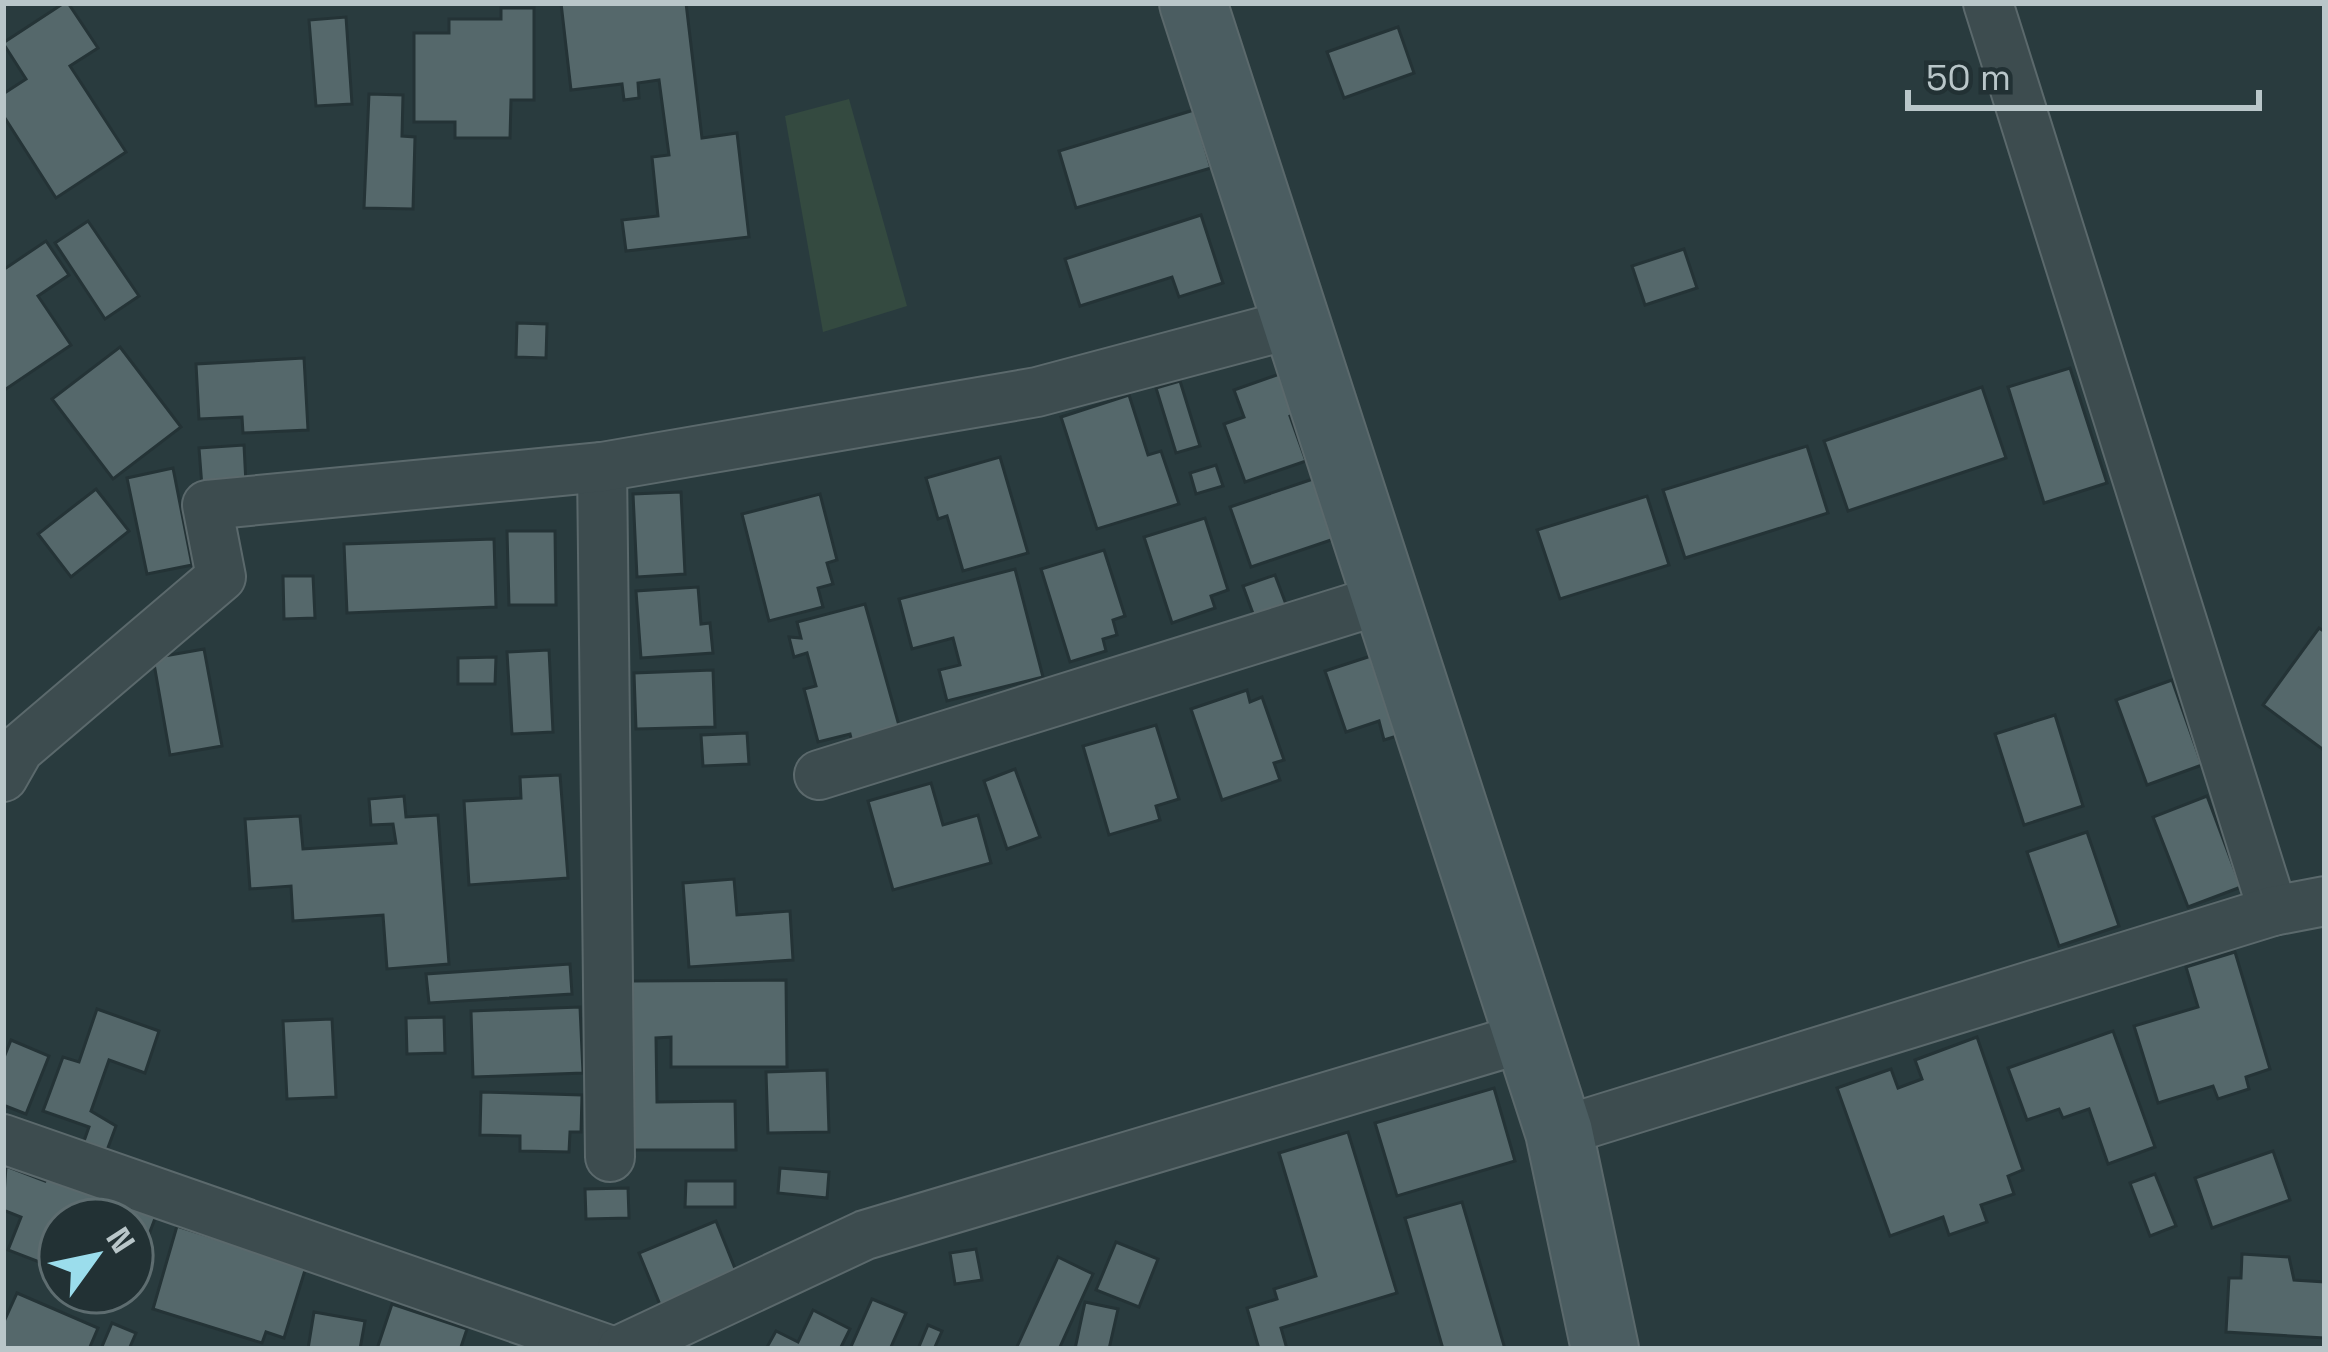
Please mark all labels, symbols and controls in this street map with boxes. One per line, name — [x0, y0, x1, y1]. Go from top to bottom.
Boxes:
scale bar — [1908, 36, 2259, 110]
text: 50 m — [1926, 55, 2011, 101]
north arrow — [36, 1196, 156, 1316]
text: N — [97, 1219, 144, 1261]

